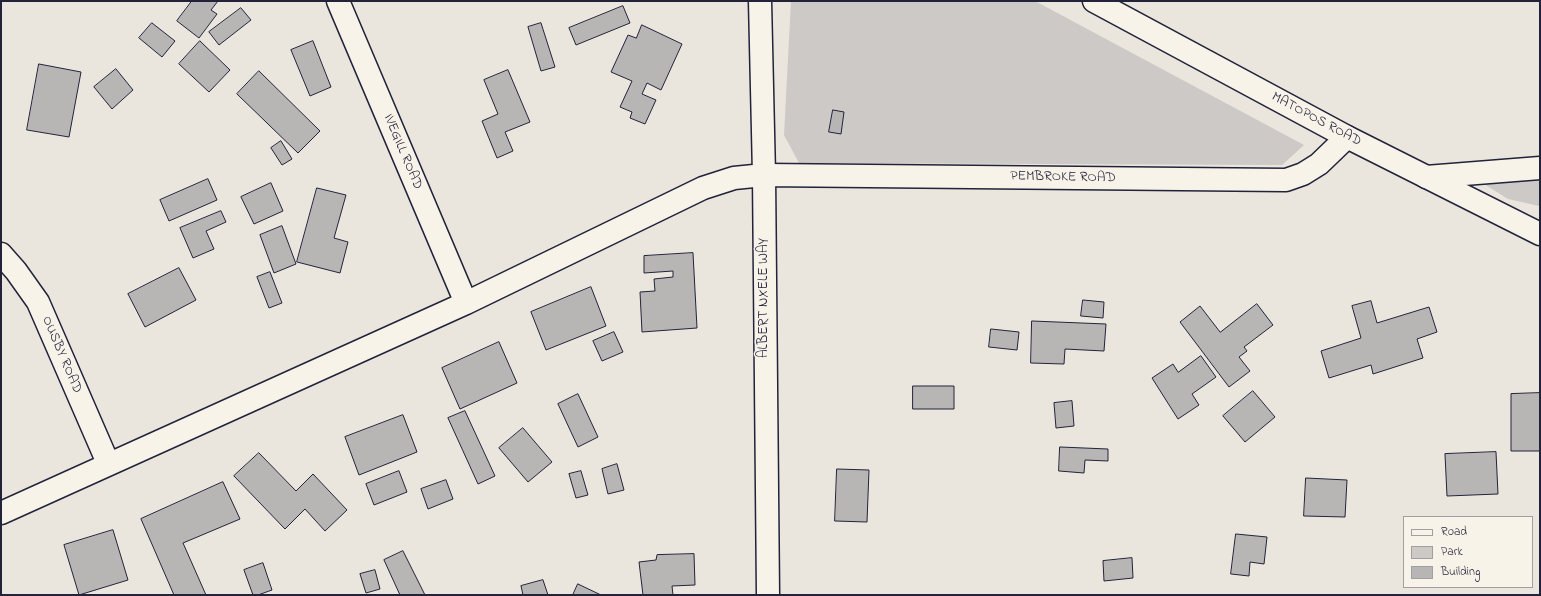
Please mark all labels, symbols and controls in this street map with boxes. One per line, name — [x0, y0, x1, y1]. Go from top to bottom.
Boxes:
street label: MATOPOS ROAD — [1268, 89, 1364, 151]
street label: IVEGILL ROAD — [379, 112, 425, 192]
street label: PEMBROKE ROAD — [1010, 169, 1116, 187]
street label: ALBERT NXELE WAY — [757, 238, 773, 358]
street label: OUSBY ROAD — [37, 314, 85, 396]
legend — [1403, 516, 1533, 588]
text: Road — [1441, 523, 1467, 541]
text: Park — [1441, 543, 1463, 561]
text: Building — [1441, 563, 1480, 581]

